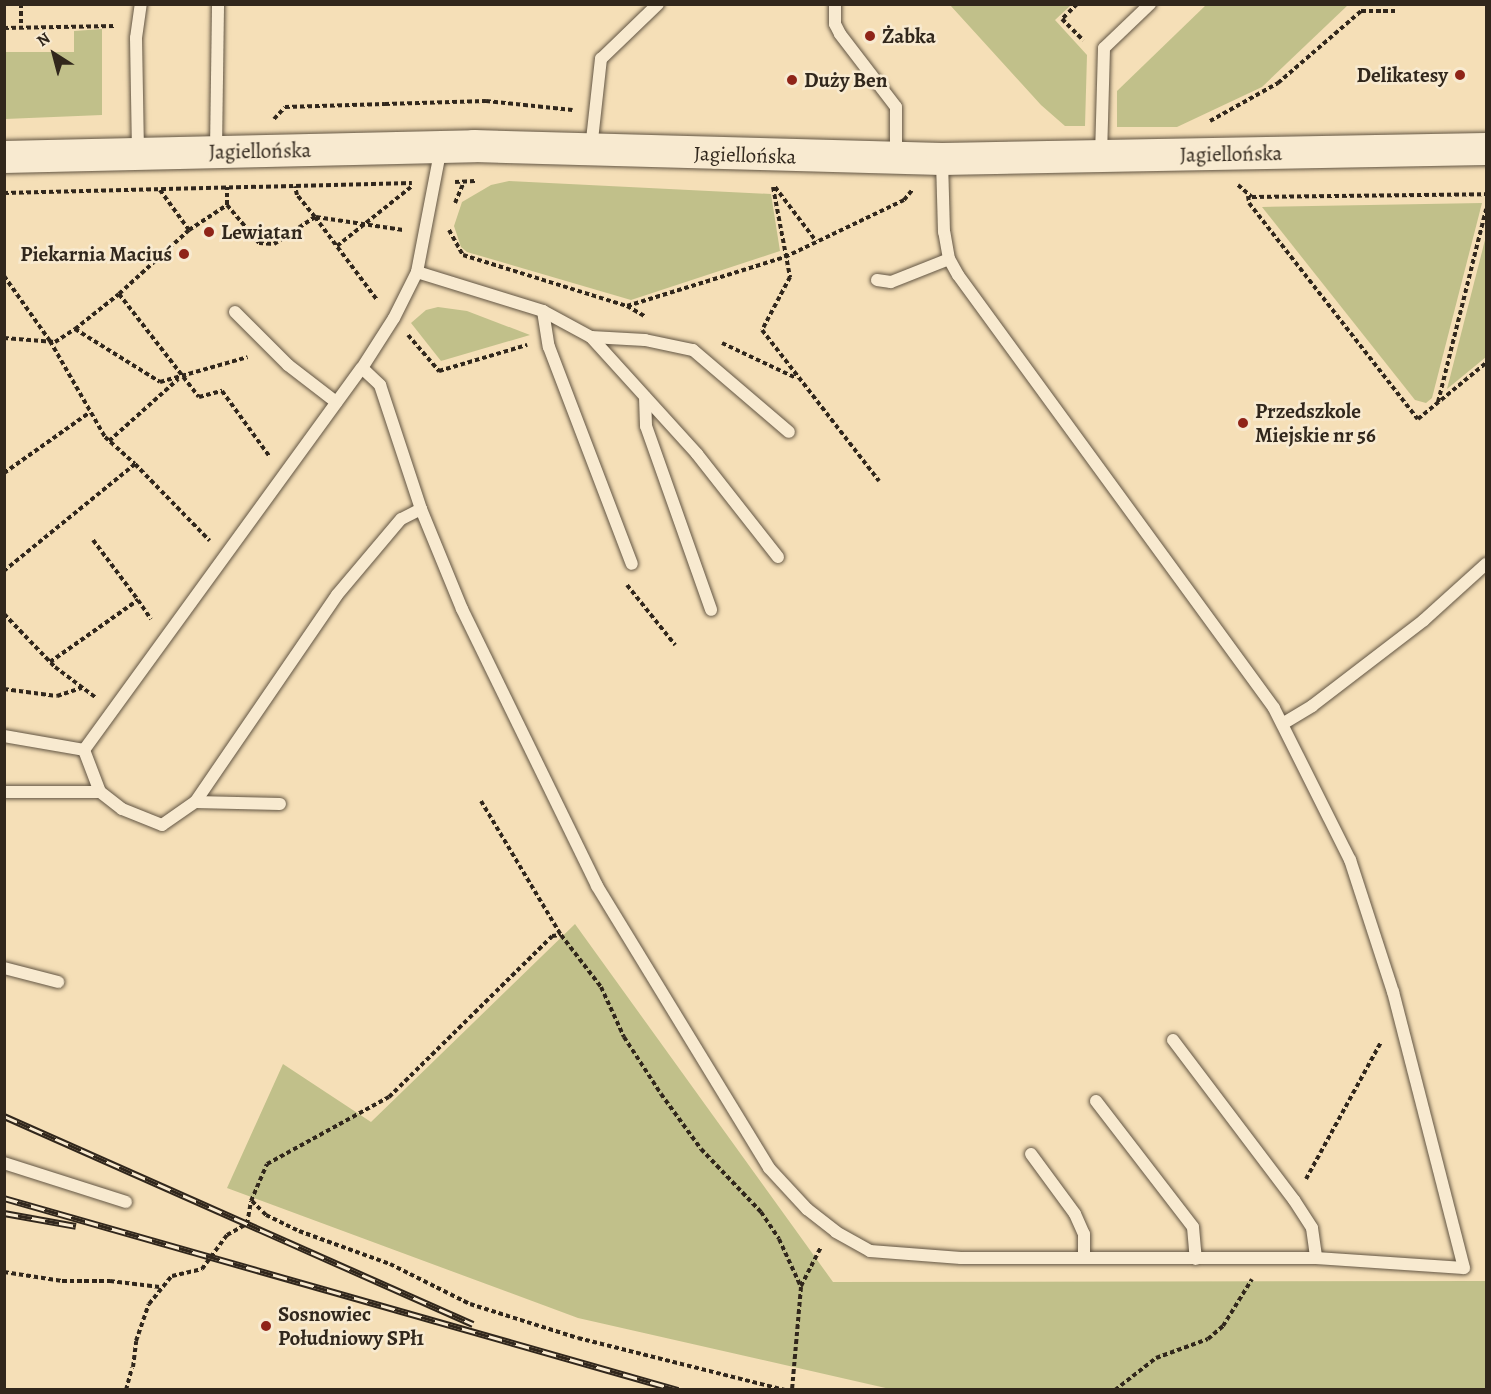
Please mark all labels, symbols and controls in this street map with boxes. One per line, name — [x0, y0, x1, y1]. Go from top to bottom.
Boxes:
place label: Żabka — [882, 23, 936, 49]
north arrow — [24, 24, 84, 84]
text: N — [32, 27, 55, 52]
marker: Żabka — [863, 29, 877, 43]
place label: Delikatesy — [1357, 62, 1448, 88]
place label: Duży Ben — [804, 67, 888, 93]
marker: Delikatesy — [1453, 68, 1467, 82]
marker: Duży Ben — [785, 73, 799, 87]
street label: Jagiellońska — [208, 138, 312, 164]
street label: Jagiellońska — [693, 141, 797, 169]
street label: Jagiellońska — [1179, 141, 1283, 167]
place label: Lewiatan — [221, 219, 303, 245]
marker: Lewiatan — [202, 225, 216, 239]
place label: Piekarnia Maciuś — [20, 241, 172, 267]
marker: Piekarnia Maciuś — [177, 247, 191, 261]
place label: Przedszkole Miejskie nr 56 — [1255, 398, 1376, 448]
marker: Przedszkole Miejskie nr 56 — [1236, 416, 1250, 430]
place label: Sosnowiec Południowy SPł1 — [278, 1301, 424, 1351]
marker: Sosnowiec Południowy SPł1 — [259, 1319, 273, 1333]

